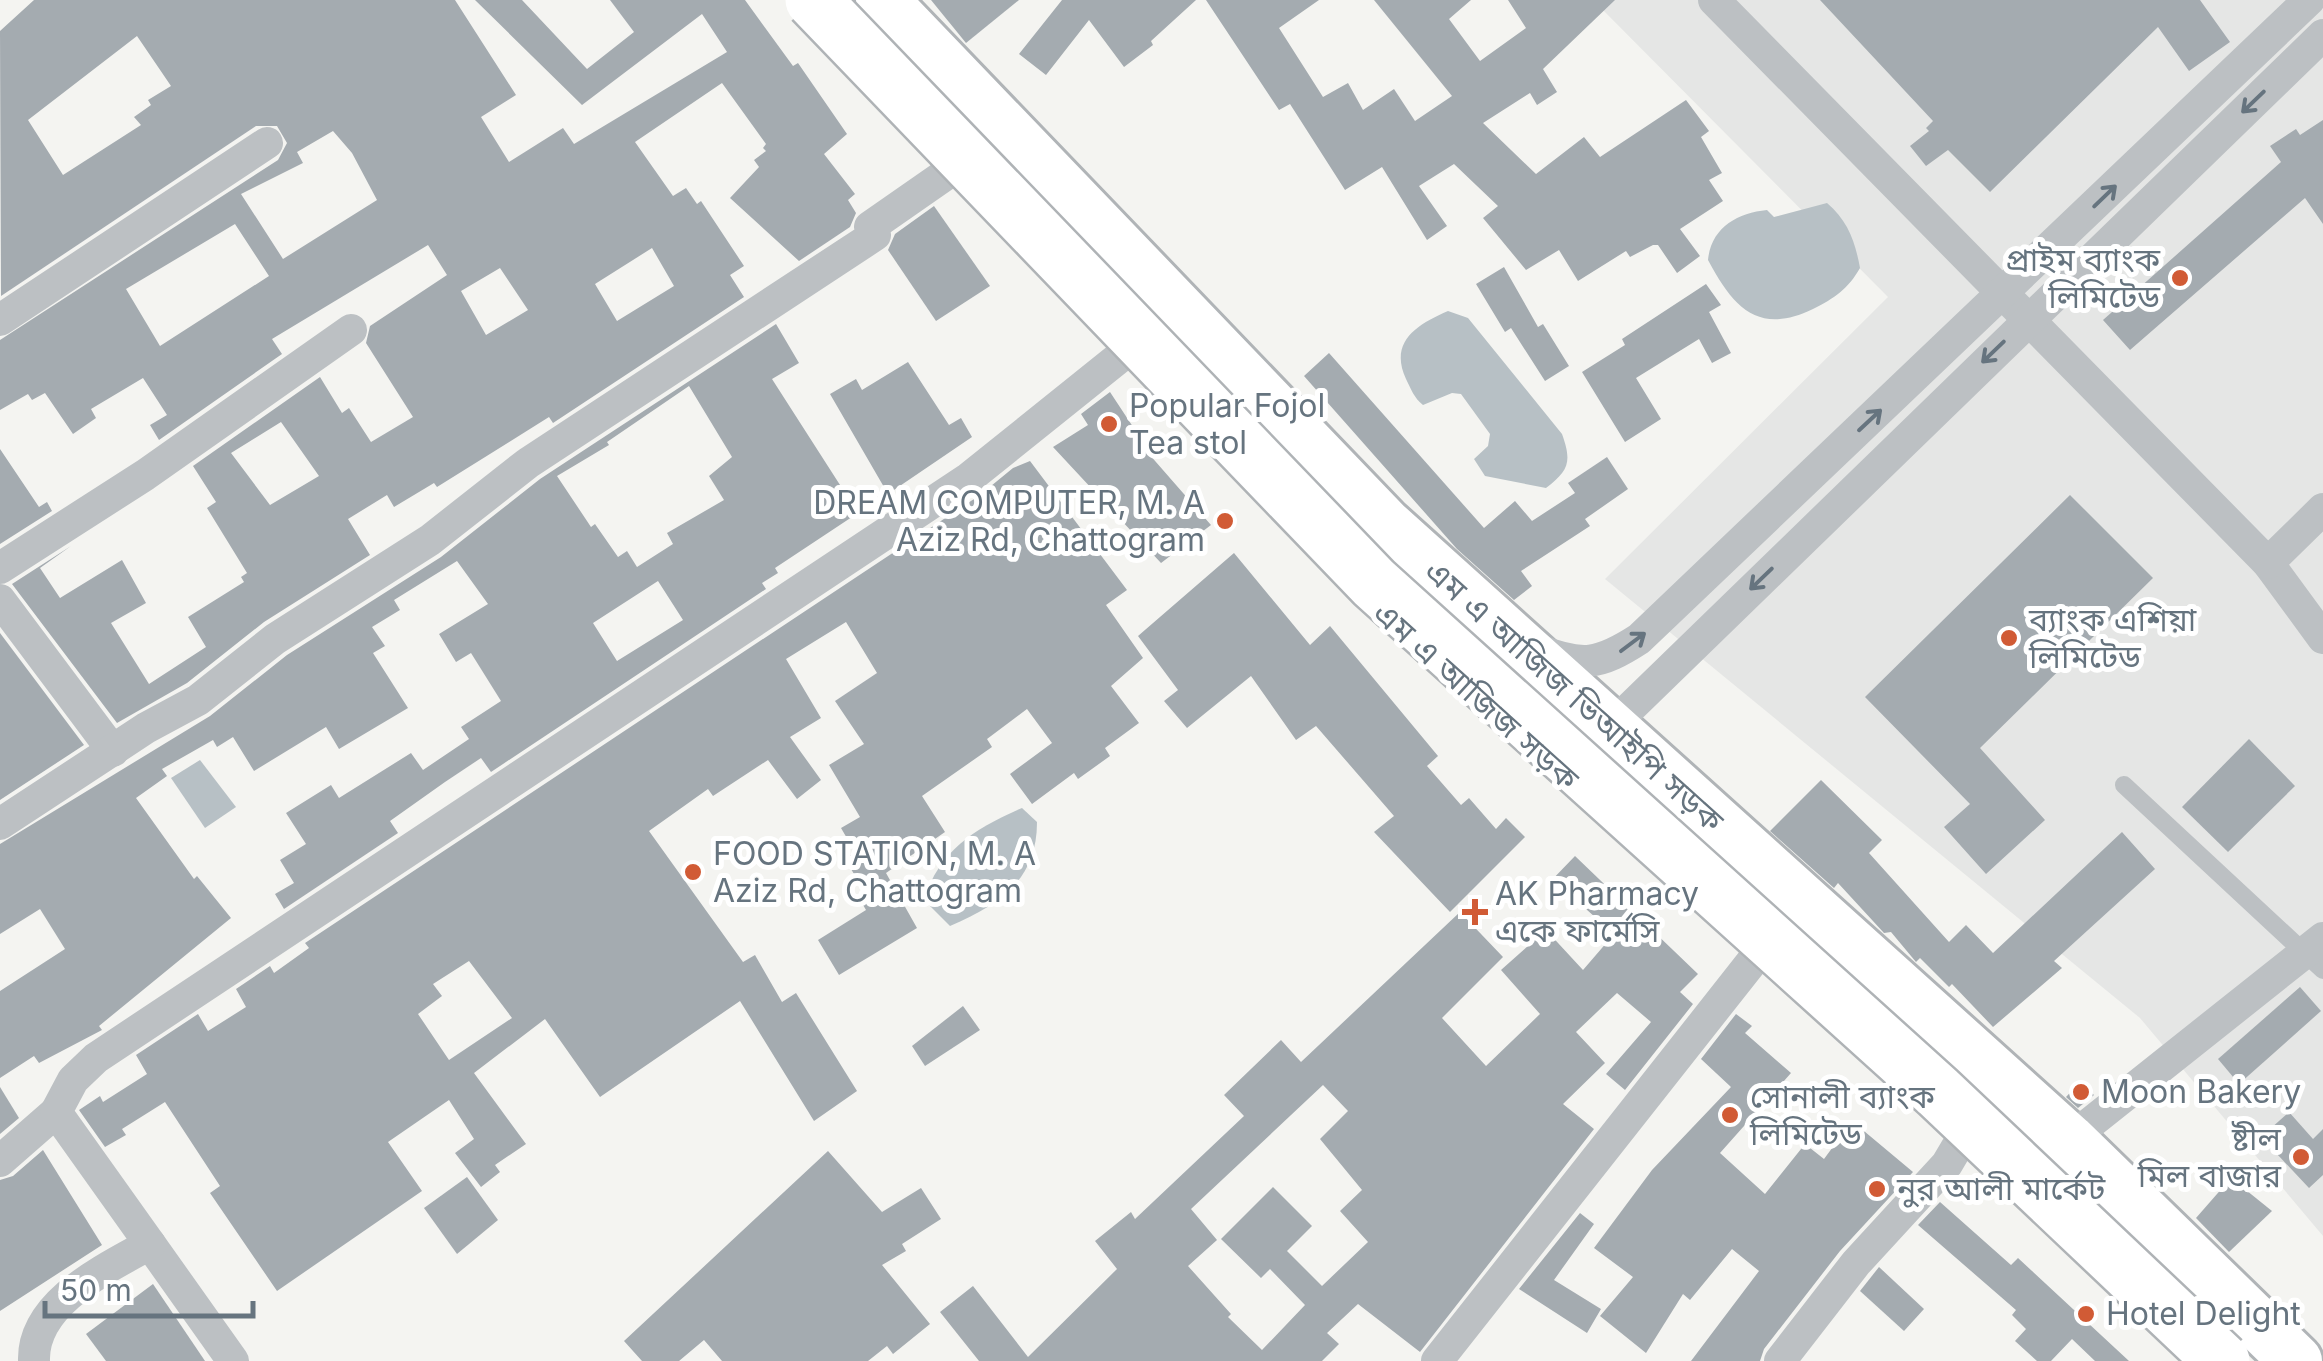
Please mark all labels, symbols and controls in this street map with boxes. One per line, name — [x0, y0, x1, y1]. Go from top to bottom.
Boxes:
one-way arrow — [2241, 90, 2265, 114]
one-way arrow — [2093, 184, 2117, 208]
place label: প্রাইম ব্যাংক লিমিটেড — [2005, 240, 2161, 316]
marker: প্রাইম ব্যাংক লিমিটেড — [2169, 267, 2191, 289]
one-way arrow — [1982, 340, 2006, 364]
place label: Popular Fojol Tea stol — [1129, 386, 1325, 462]
one-way arrow — [1857, 409, 1882, 432]
marker: Popular Fojol Tea stol — [1098, 413, 1120, 435]
place label: DREAM COMPUTER, M. A Aziz Rd, Chattogram — [813, 483, 1205, 559]
marker: DREAM COMPUTER, M. A Aziz Rd, Chattogram — [1214, 510, 1236, 532]
street label: এম এ আজিজ ভিআইপি সড়ক — [1417, 551, 1733, 841]
one-way arrow — [1749, 567, 1773, 591]
street label: এম এ আজিজ সড়ক — [1366, 593, 1588, 799]
place label: ব্যাংক এশিয়া লিমিটেড — [2028, 600, 2197, 676]
marker: ব্যাংক এশিয়া লিমিটেড — [1998, 627, 2020, 649]
one-way arrow — [1619, 631, 1646, 652]
place label: FOOD STATION, M. A Aziz Rd, Chattogram — [713, 834, 1036, 910]
marker: FOOD STATION, M. A Aziz Rd, Chattogram — [682, 861, 704, 883]
place label: AK Pharmacy একে ফার্মেসি — [1495, 874, 1699, 950]
marker: AK Pharmacy একে ফার্মেসি — [1464, 901, 1486, 923]
place label: Moon Bakery — [2101, 1072, 2301, 1111]
place label: সোনালী ব্যাংক লিমিটেড — [1749, 1077, 1936, 1153]
marker: Moon Bakery — [2070, 1081, 2092, 1103]
marker: সোনালী ব্যাংক লিমিটেড — [1719, 1104, 1741, 1126]
place label: ষ্টীল মিল বাজার — [2137, 1119, 2282, 1195]
marker: ষ্টীল মিল বাজার — [2290, 1146, 2312, 1168]
place label: নুর আলী মার্কেট — [1896, 1169, 2106, 1208]
marker: নুর আলী মার্কেট — [1866, 1178, 1888, 1200]
scale bar — [45, 1256, 252, 1318]
text: 50 m — [60, 1272, 132, 1308]
place label: Hotel Delight — [2106, 1294, 2301, 1333]
marker: Hotel Delight — [2075, 1303, 2097, 1325]

